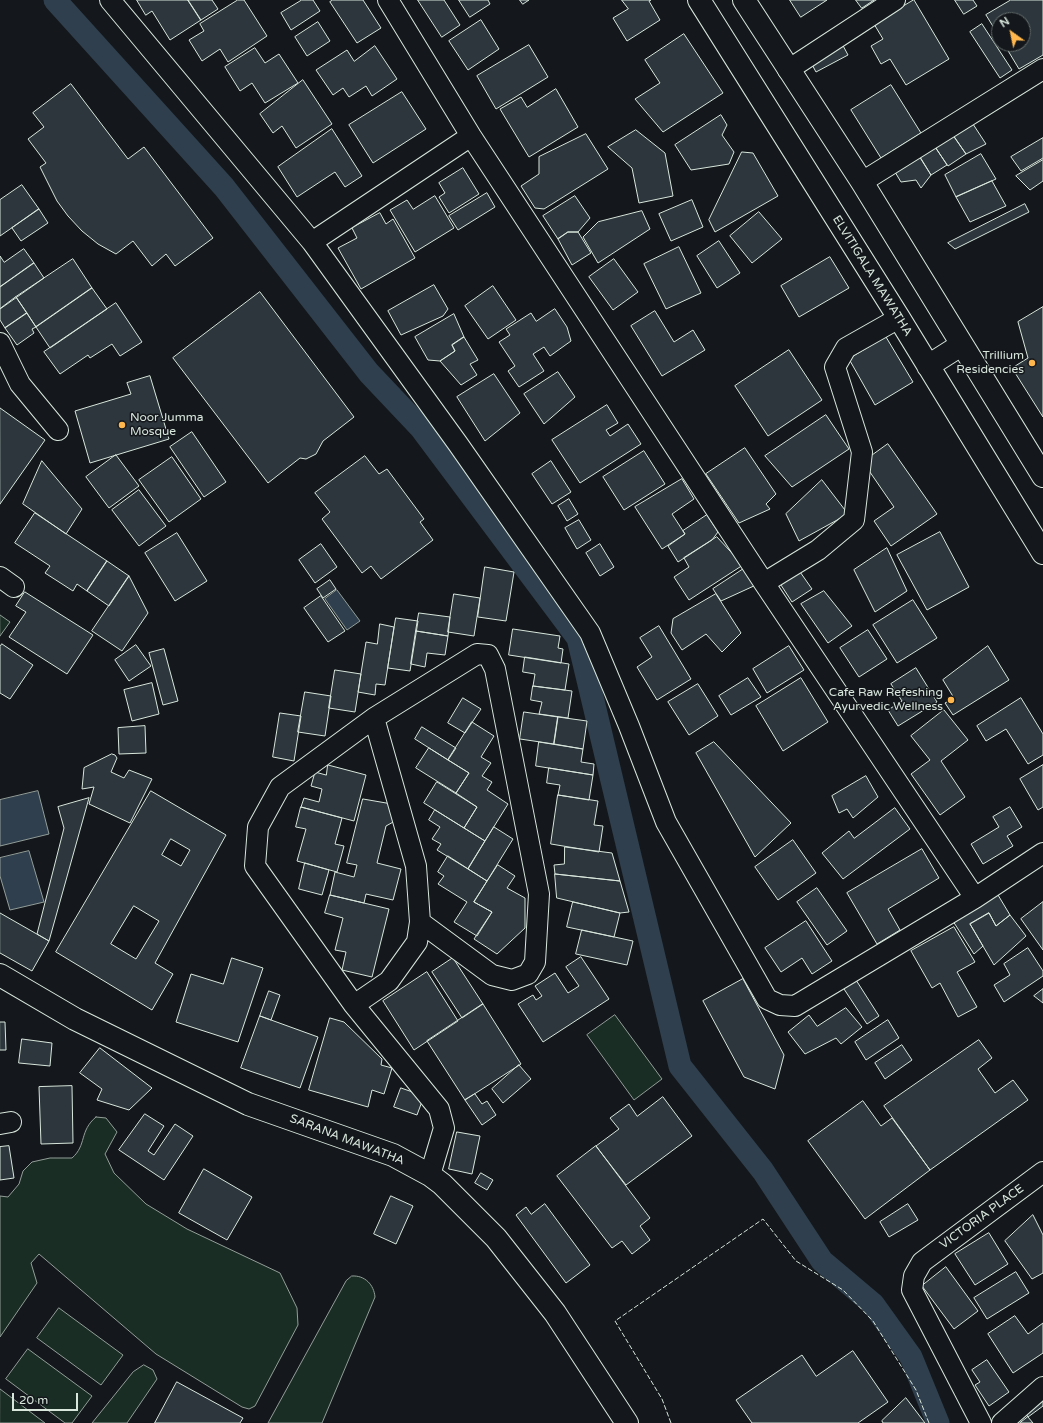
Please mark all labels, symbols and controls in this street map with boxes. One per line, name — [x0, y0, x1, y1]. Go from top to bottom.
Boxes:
north arrow — [991, 12, 1031, 52]
text: N — [997, 14, 1012, 30]
street label: ELVITIGALA MAWATHA — [829, 213, 915, 339]
place label: Trillium Residencies — [956, 349, 1024, 377]
marker: Trillium Residencies — [1027, 358, 1037, 368]
place label: Noor Jumma Mosque — [130, 411, 203, 439]
marker: Noor Jumma Mosque — [117, 420, 127, 430]
place label: Cafe Raw Refeshing Ayurvedic Wellness — [829, 686, 943, 714]
marker: Cafe Raw Refeshing Ayurvedic Wellness — [946, 695, 956, 705]
street label: SARANA MAWATHA — [288, 1111, 406, 1169]
street label: VICTORIA PLACE — [937, 1182, 1027, 1252]
scale bar — [14, 1385, 80, 1411]
text: 20 m — [19, 1393, 48, 1407]

